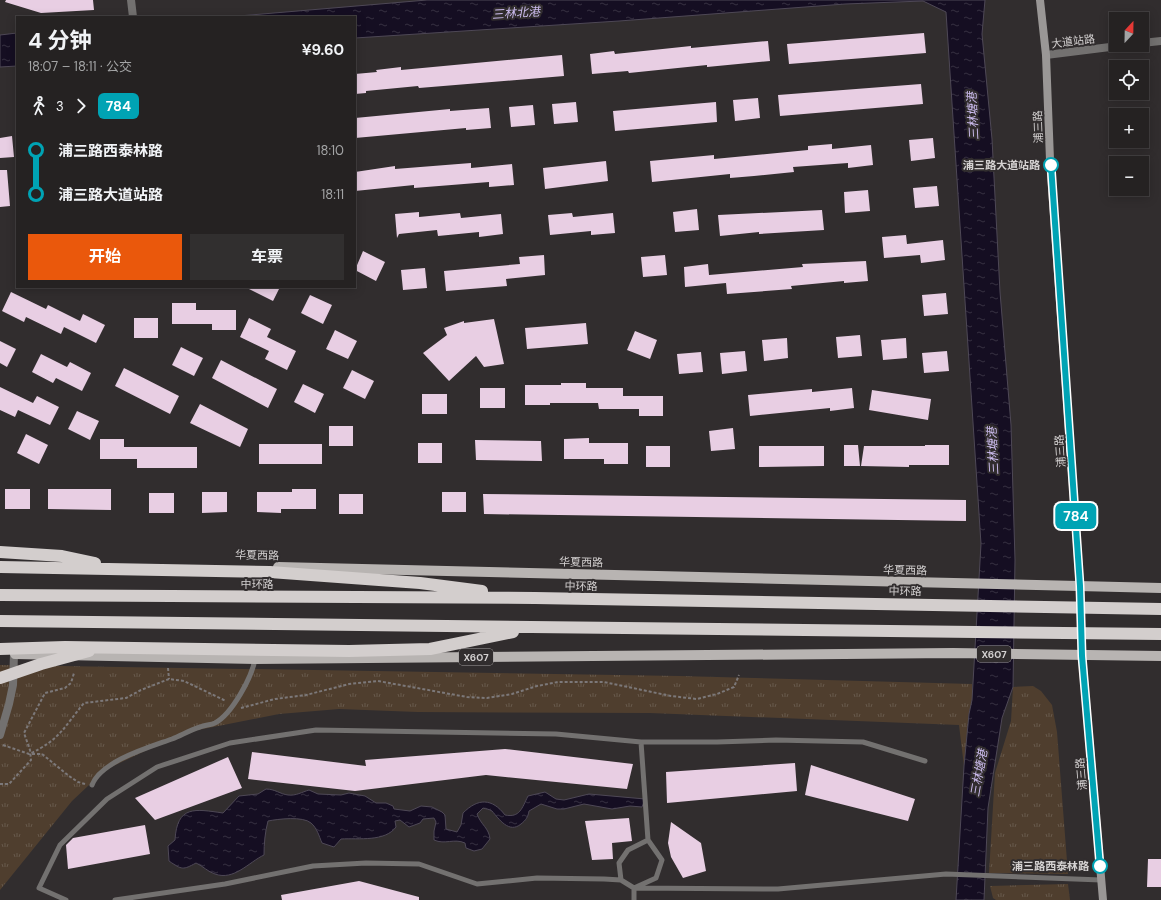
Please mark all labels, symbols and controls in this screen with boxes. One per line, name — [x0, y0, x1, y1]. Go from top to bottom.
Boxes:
water label: 三林北港 — [491, 3, 542, 23]
north arrow — [1109, 12, 1149, 52]
map controls — [1109, 12, 1149, 196]
text: 4 分钟 — [28, 26, 91, 55]
street label: 大道站路 — [1050, 31, 1096, 51]
text: ¥9.60 — [302, 40, 344, 60]
text: 18:07 – 18:11 · 公交 — [28, 58, 132, 75]
button: locate — [1109, 60, 1149, 100]
water label: 三林塘港 — [964, 90, 982, 140]
icon: walk — [28, 95, 50, 117]
icon: forward — [70, 95, 92, 117]
text: 784 — [106, 97, 131, 115]
text: 3 — [56, 98, 64, 115]
button: + — [1109, 108, 1149, 148]
street label: 浦三路 — [1030, 110, 1046, 144]
text: 浦三路西泰林路 — [58, 141, 163, 161]
text: 18:10 — [316, 142, 344, 159]
button: − — [1109, 156, 1149, 196]
marker: 浦三路大道站路 — [1043, 157, 1059, 173]
place label: 浦三路大道站路 — [963, 158, 1041, 172]
text: 浦三路大道站路 — [58, 185, 163, 205]
text: 18:11 — [321, 186, 344, 203]
button: 开始 — [28, 234, 182, 280]
button: 车票 — [190, 234, 344, 280]
water label: 三林塘港 — [984, 425, 1002, 475]
street label: 浦三路 — [1052, 434, 1068, 468]
line badge: 784 — [1053, 503, 1099, 529]
text: 784 — [1063, 507, 1089, 525]
street label: 华夏西路 — [235, 548, 279, 562]
street label: 华夏西路 — [559, 555, 603, 569]
street label: 华夏西路 — [883, 563, 927, 577]
street label: 中环路 — [241, 577, 274, 591]
street label: 中环路 — [564, 579, 598, 593]
street label: 中环路 — [888, 584, 922, 598]
road number: X607 — [977, 646, 1011, 662]
road number: X607 — [459, 649, 493, 665]
water label: 三林塘港 — [967, 746, 991, 798]
street label: 浦三路 — [1073, 757, 1089, 791]
marker: 浦三路西泰林路 — [1092, 858, 1108, 874]
place label: 浦三路西泰林路 — [1012, 859, 1090, 873]

